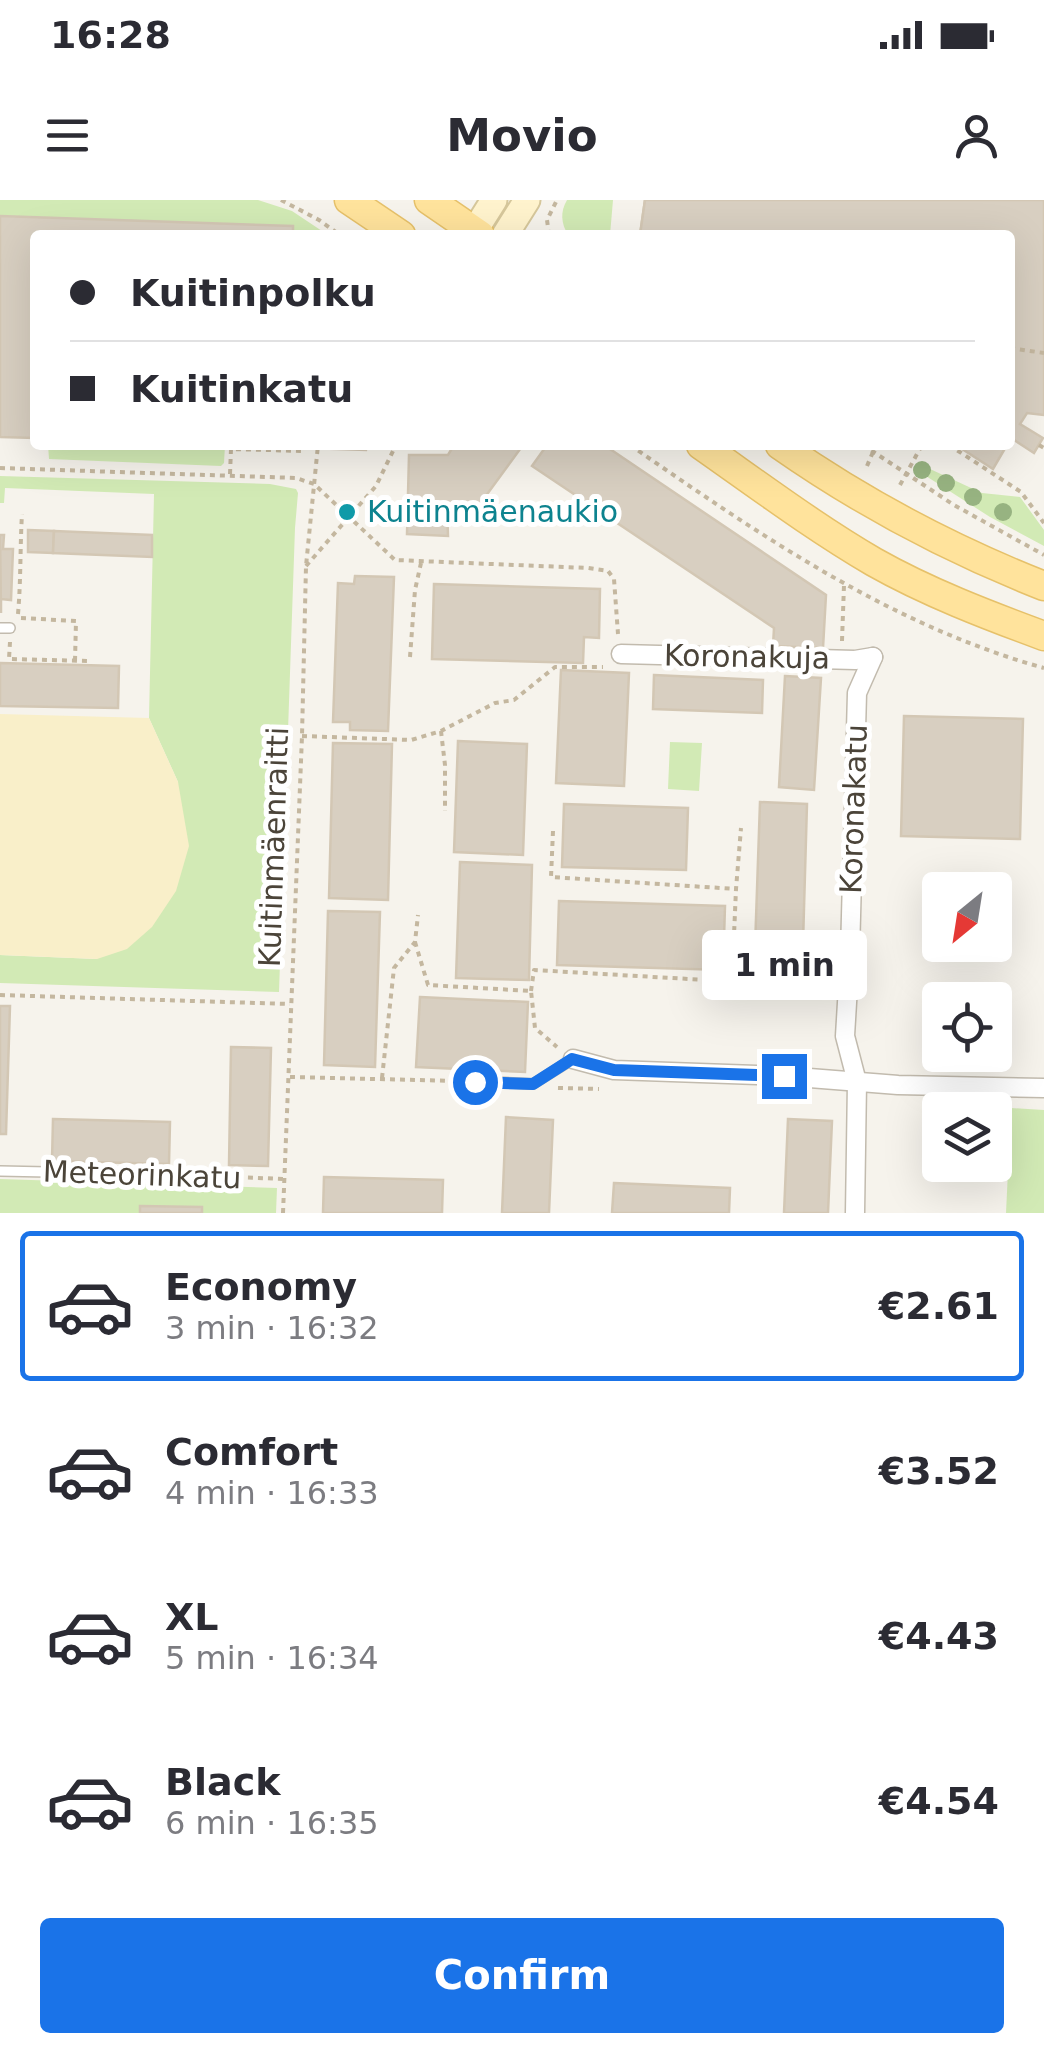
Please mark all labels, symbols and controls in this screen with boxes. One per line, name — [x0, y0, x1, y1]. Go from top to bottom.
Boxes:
text: 16:28 — [50, 13, 171, 57]
icon: menu — [40, 108, 95, 163]
icon: person — [949, 108, 1004, 163]
text: Movio — [446, 109, 598, 162]
text: Kuitinpolku — [130, 271, 376, 315]
text: Kuitinkatu — [130, 367, 353, 411]
place label: Kuitinmäenaukio — [367, 494, 618, 529]
marker: Kuitinmäenaukio — [336, 501, 358, 523]
street label: Koronakuja — [664, 638, 830, 675]
street label: Koronakatu — [833, 723, 874, 895]
street label: Kuitinmäenraitti — [252, 726, 295, 968]
north arrow — [922, 872, 1012, 962]
map controls — [922, 872, 1012, 1182]
callout: 1 min — [702, 931, 866, 1001]
text: 1 min — [734, 946, 835, 984]
button: locate — [922, 982, 1012, 1072]
route end — [762, 1054, 807, 1099]
route start — [453, 1060, 498, 1105]
button: layers — [922, 1092, 1012, 1182]
street label: Meteorinkatu — [42, 1154, 242, 1195]
icon: car — [45, 1261, 135, 1351]
text: Economy — [165, 1265, 357, 1309]
text: €2.61 — [879, 1284, 999, 1328]
text: 3 min · 16:32 — [165, 1309, 379, 1347]
icon: car — [45, 1426, 135, 1516]
text: Comfort — [165, 1430, 338, 1474]
text: €3.52 — [879, 1449, 999, 1493]
text: 4 min · 16:33 — [165, 1474, 379, 1512]
icon: car — [45, 1591, 135, 1681]
text: XL — [165, 1595, 219, 1639]
text: €4.43 — [879, 1614, 999, 1658]
text: 5 min · 16:34 — [165, 1639, 379, 1677]
icon: car — [45, 1756, 135, 1846]
text: Black — [165, 1760, 280, 1804]
text: €4.54 — [879, 1779, 999, 1823]
text: 6 min · 16:35 — [165, 1804, 379, 1842]
button: Confirm — [40, 1918, 1004, 2033]

